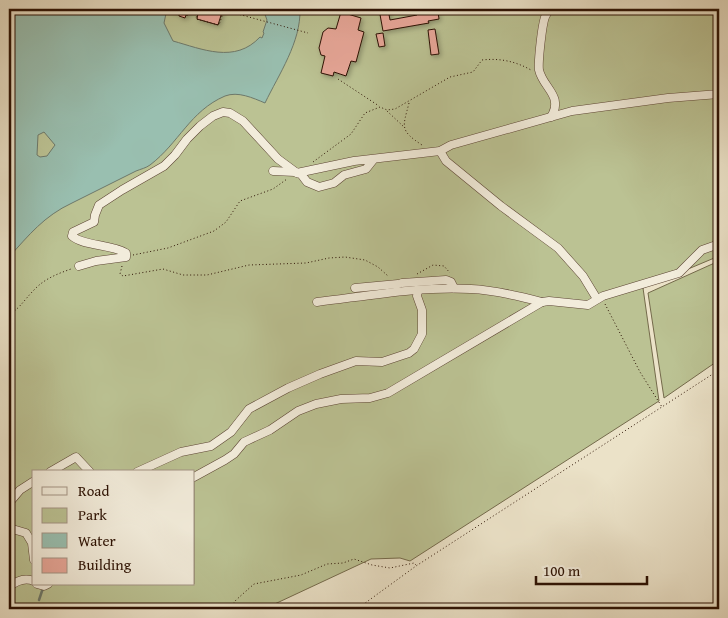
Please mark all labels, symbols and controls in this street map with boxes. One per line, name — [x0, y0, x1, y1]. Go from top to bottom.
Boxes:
legend — [32, 470, 195, 586]
text: Road — [78, 480, 109, 501]
text: Park — [78, 504, 107, 525]
text: Water — [78, 530, 116, 551]
scale bar — [536, 553, 647, 585]
text: Building — [78, 554, 132, 575]
text: 100 m — [543, 560, 581, 581]

